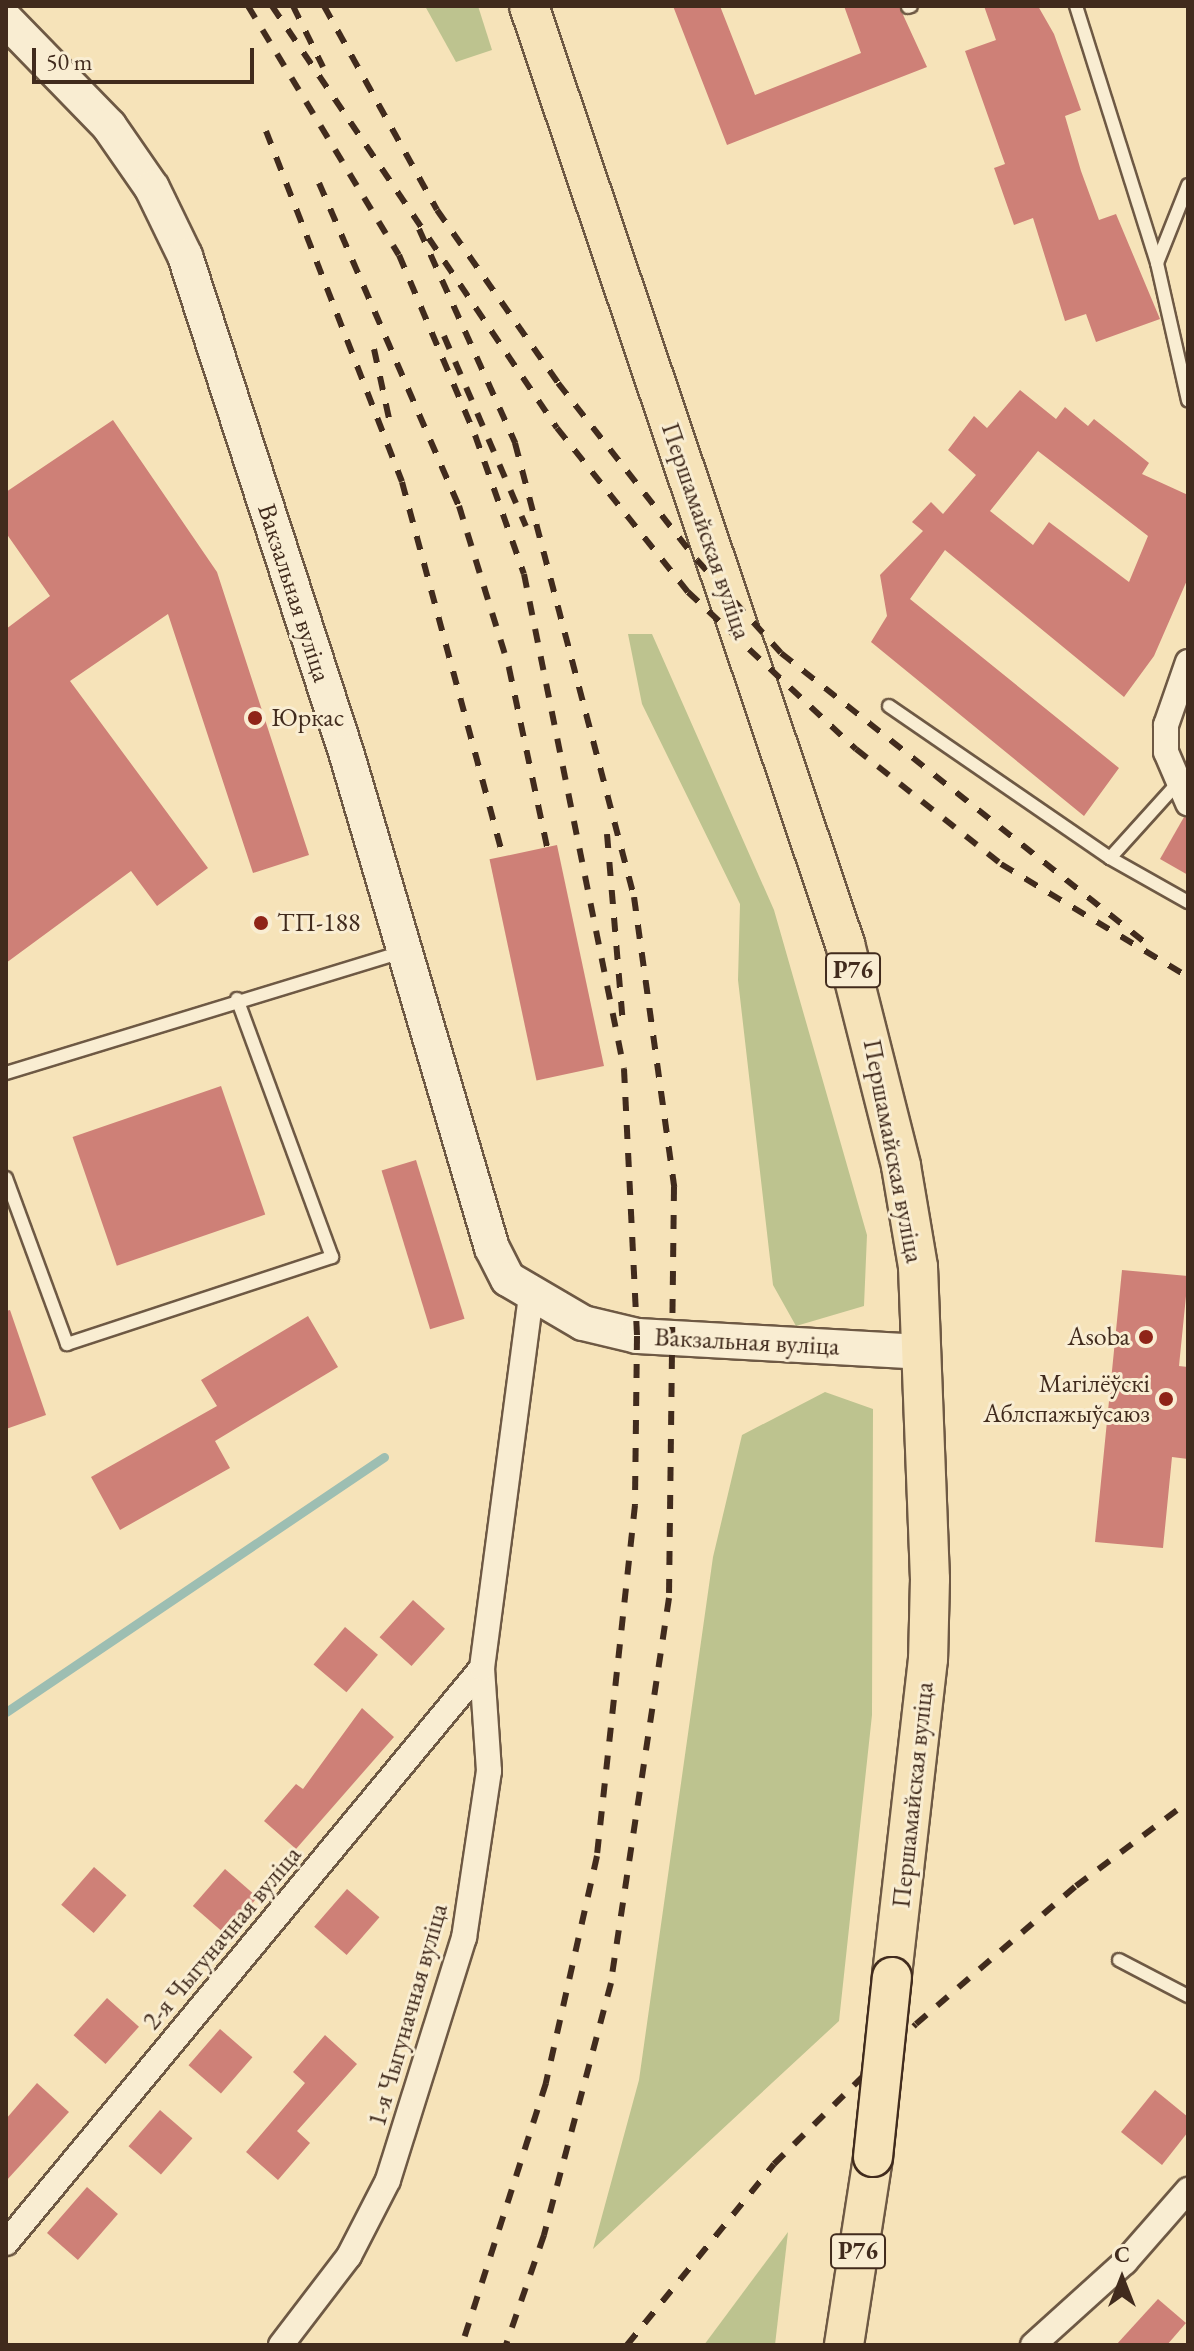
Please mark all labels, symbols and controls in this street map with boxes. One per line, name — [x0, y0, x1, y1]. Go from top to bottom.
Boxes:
scale bar — [36, 32, 258, 82]
text: 50 m — [46, 46, 93, 77]
street label: Першамайская вуліца — [654, 418, 758, 644]
street label: Вакзальная вуліца — [251, 500, 337, 686]
place label: Юркас — [271, 702, 344, 734]
marker: Юркас — [246, 709, 264, 727]
place label: ТП-188 — [277, 907, 361, 939]
marker: ТП-188 — [252, 914, 270, 932]
road number: Р76 — [825, 950, 881, 990]
street label: Першамайская вуліца — [856, 1036, 930, 1266]
place label: Asoba — [1067, 1321, 1130, 1353]
street label: Вакзальная вуліца — [654, 1322, 840, 1362]
marker: Asoba — [1137, 1328, 1155, 1346]
place label: Магілёўскі Аблспажыўсаюз — [983, 1368, 1150, 1430]
marker: Магілёўскі Аблспажыўсаюз — [1157, 1390, 1175, 1408]
street label: Першамайская вуліца — [886, 1680, 940, 1910]
street label: 2-я Чыгуначная вуліца — [136, 1840, 308, 2036]
street label: 1-я Чыгуначная вуліца — [361, 1900, 455, 2130]
road number: Р76 — [830, 2231, 886, 2271]
north arrow — [1082, 2239, 1162, 2319]
text: С — [1114, 2240, 1130, 2269]

